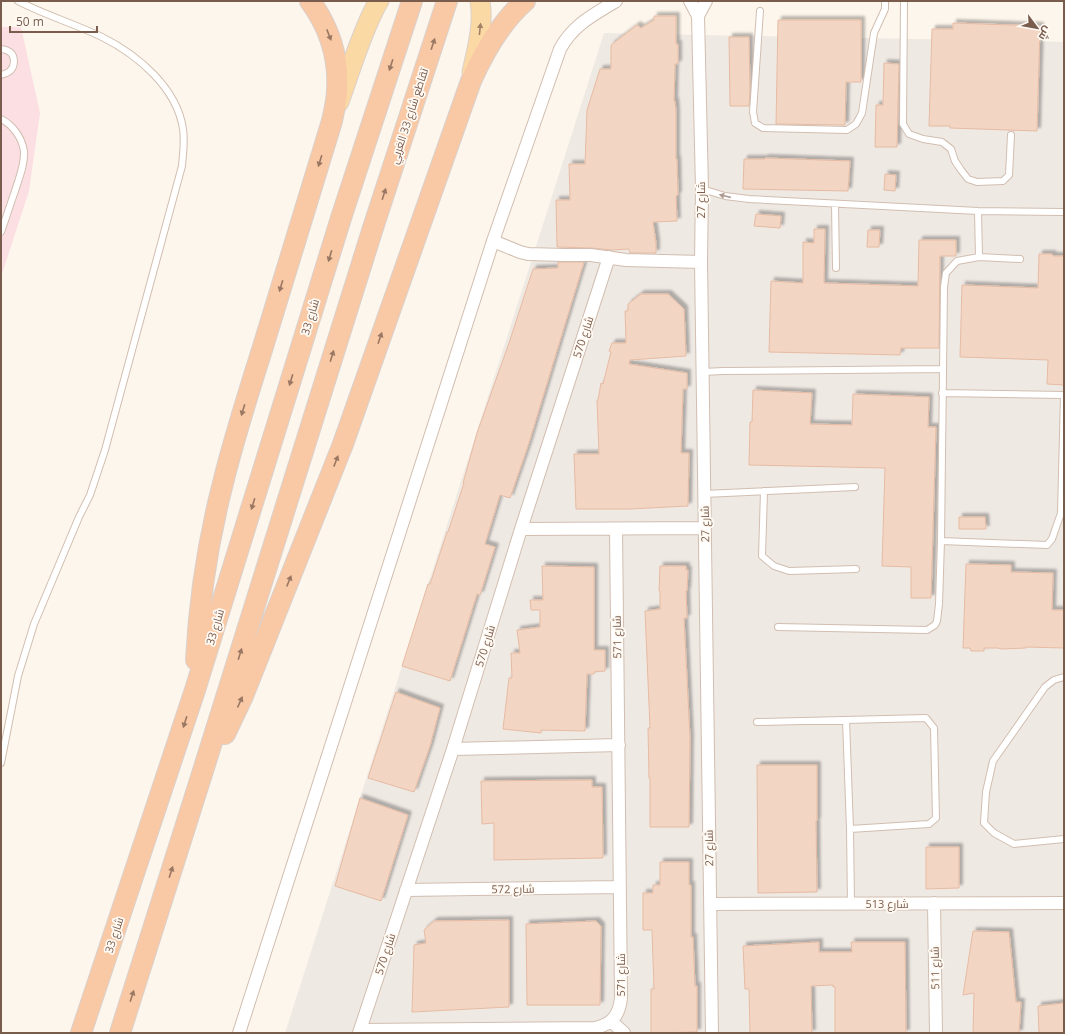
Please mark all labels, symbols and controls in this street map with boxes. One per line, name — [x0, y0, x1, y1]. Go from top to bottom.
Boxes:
scale bar — [10, 8, 97, 34]
north arrow — [1017, 8, 1057, 48]
text: 50 m — [16, 13, 44, 30]
one-way arrow — [477, 23, 483, 35]
text: ش — [1036, 24, 1056, 44]
one-way arrow — [326, 29, 332, 41]
one-way arrow — [430, 37, 436, 49]
one-way arrow — [388, 59, 394, 71]
street label: تقاطع شارع 33 الغربي — [386, 66, 433, 166]
one-way arrow — [316, 156, 322, 168]
street label: شارع 27 — [693, 182, 709, 218]
one-way arrow — [381, 188, 387, 200]
one-way arrow — [719, 192, 731, 198]
one-way arrow — [327, 250, 333, 262]
one-way arrow — [278, 280, 284, 292]
street label: شارع 33 — [297, 297, 323, 337]
street label: شارع 570 — [569, 314, 597, 360]
one-way arrow — [377, 332, 383, 344]
one-way arrow — [330, 350, 336, 362]
one-way arrow — [288, 374, 294, 386]
one-way arrow — [240, 404, 246, 416]
one-way arrow — [334, 454, 340, 466]
one-way arrow — [250, 498, 256, 510]
street label: شارع 27 — [697, 505, 713, 543]
one-way arrow — [286, 575, 292, 587]
street label: شارع 33 — [202, 607, 228, 647]
street label: شارع 571 — [609, 615, 625, 659]
street label: شارع 570 — [471, 623, 499, 669]
one-way arrow — [237, 648, 243, 660]
one-way arrow — [237, 697, 243, 708]
one-way arrow — [181, 716, 187, 728]
street label: شارع 27 — [701, 829, 717, 867]
one-way arrow — [168, 866, 174, 878]
street label: شارع 572 — [491, 881, 535, 897]
street label: شارع 513 — [865, 896, 909, 912]
street label: شارع 33 — [101, 915, 127, 955]
street label: شارع 570 — [371, 931, 399, 977]
street label: شارع 511 — [927, 946, 943, 990]
street label: شارع 571 — [613, 953, 629, 997]
one-way arrow — [129, 989, 135, 1001]

